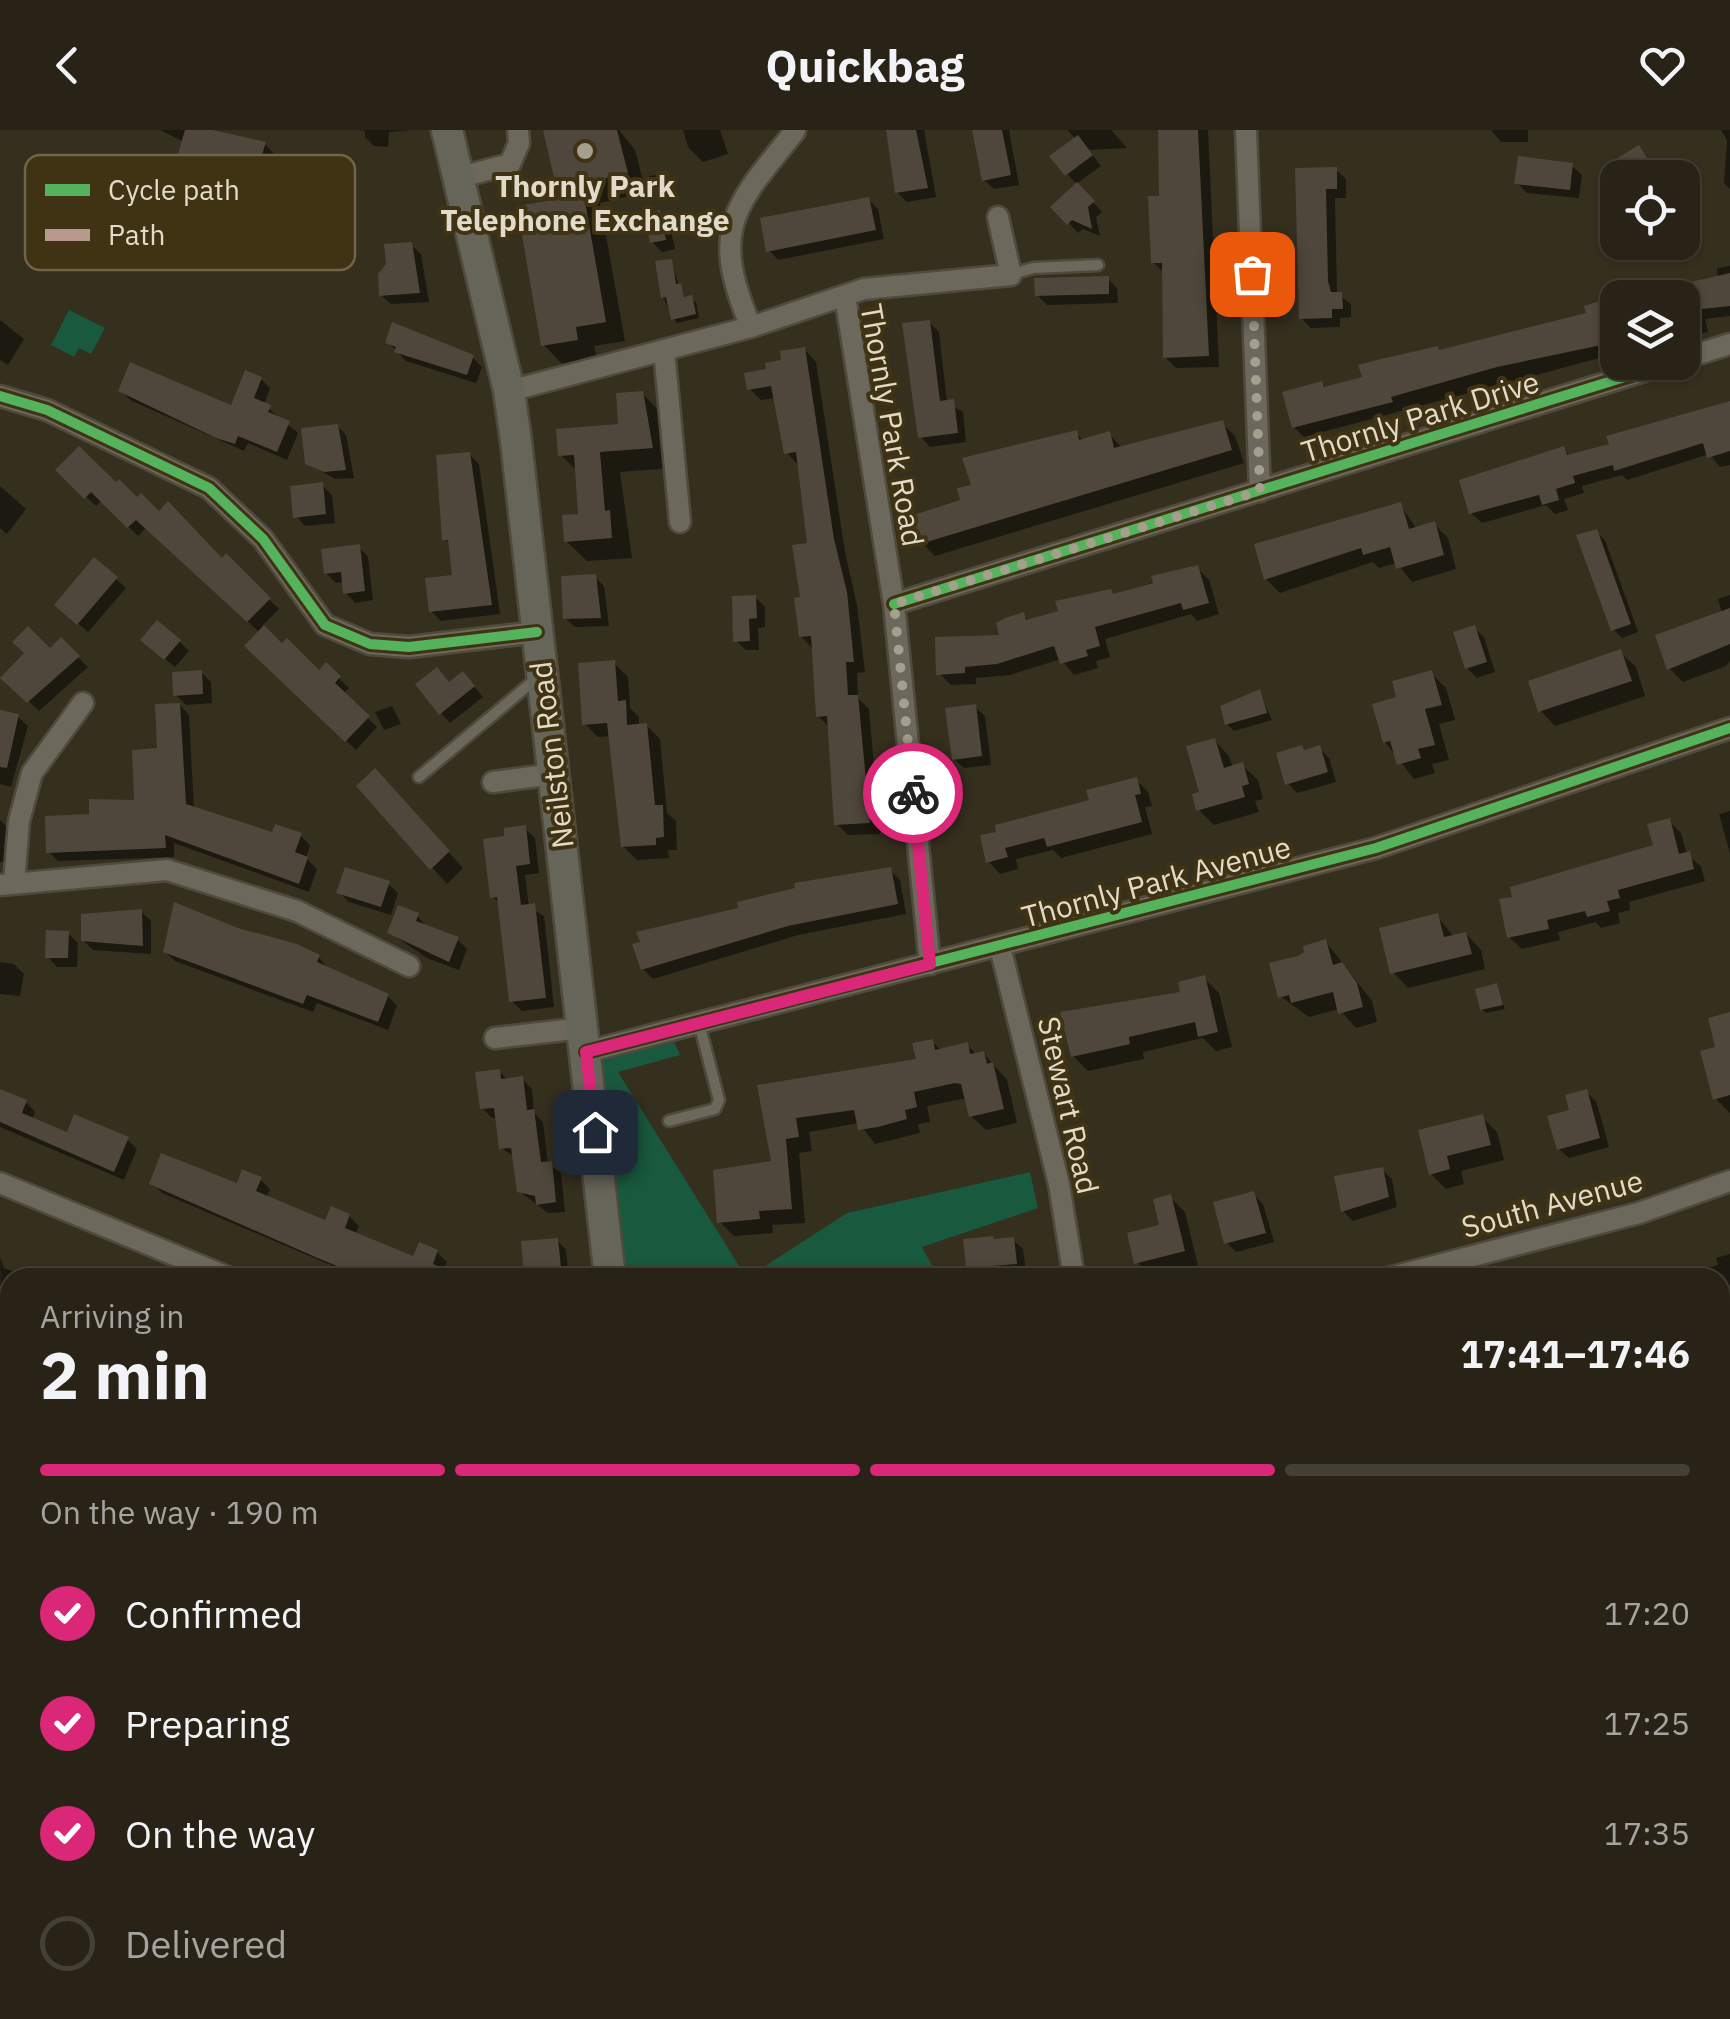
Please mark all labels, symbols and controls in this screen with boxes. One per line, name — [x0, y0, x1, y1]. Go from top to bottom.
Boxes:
text: Quickbag — [766, 36, 964, 94]
icon: back — [40, 38, 95, 93]
icon: heart — [1635, 38, 1690, 93]
marker: Thornly Park Telephone Exchange — [574, 140, 596, 162]
legend — [25, 155, 355, 270]
map controls — [1600, 160, 1700, 380]
button: locate — [1600, 160, 1700, 260]
place label: Thornly Park Telephone Exchange — [440, 166, 730, 239]
text: Cycle path — [108, 171, 240, 208]
text: Path — [108, 216, 165, 253]
pin — [1210, 232, 1295, 317]
icon: bag — [1225, 247, 1280, 302]
button: layers — [1600, 280, 1700, 380]
street label: Thornly Park Road — [852, 301, 934, 549]
street label: Thornly Park Drive — [1296, 361, 1544, 471]
street label: Neilston Road — [520, 659, 582, 851]
courier — [863, 743, 963, 843]
icon: bike — [886, 766, 941, 821]
street label: Thornly Park Avenue — [1017, 826, 1295, 936]
street label: Stewart Road — [1030, 1013, 1108, 1197]
pin — [553, 1090, 638, 1175]
icon: home — [568, 1105, 623, 1160]
street label: South Avenue — [1457, 1160, 1647, 1246]
text: Arriving in — [40, 1295, 185, 1337]
text: 17:41–17:46 — [1460, 1329, 1690, 1378]
text: 2 min — [40, 1332, 210, 1417]
text: On the way · 190 m — [40, 1491, 319, 1533]
icon: check — [40, 1586, 95, 1641]
text: Confirmed — [125, 1589, 303, 1638]
text: 17:20 — [1604, 1592, 1690, 1634]
icon: check — [40, 1696, 95, 1751]
text: Preparing — [125, 1699, 290, 1748]
text: 17:25 — [1604, 1702, 1690, 1744]
icon: check — [40, 1806, 95, 1861]
text: On the way — [125, 1809, 315, 1858]
text: 17:35 — [1604, 1812, 1690, 1854]
text: Delivered — [125, 1919, 287, 1968]

